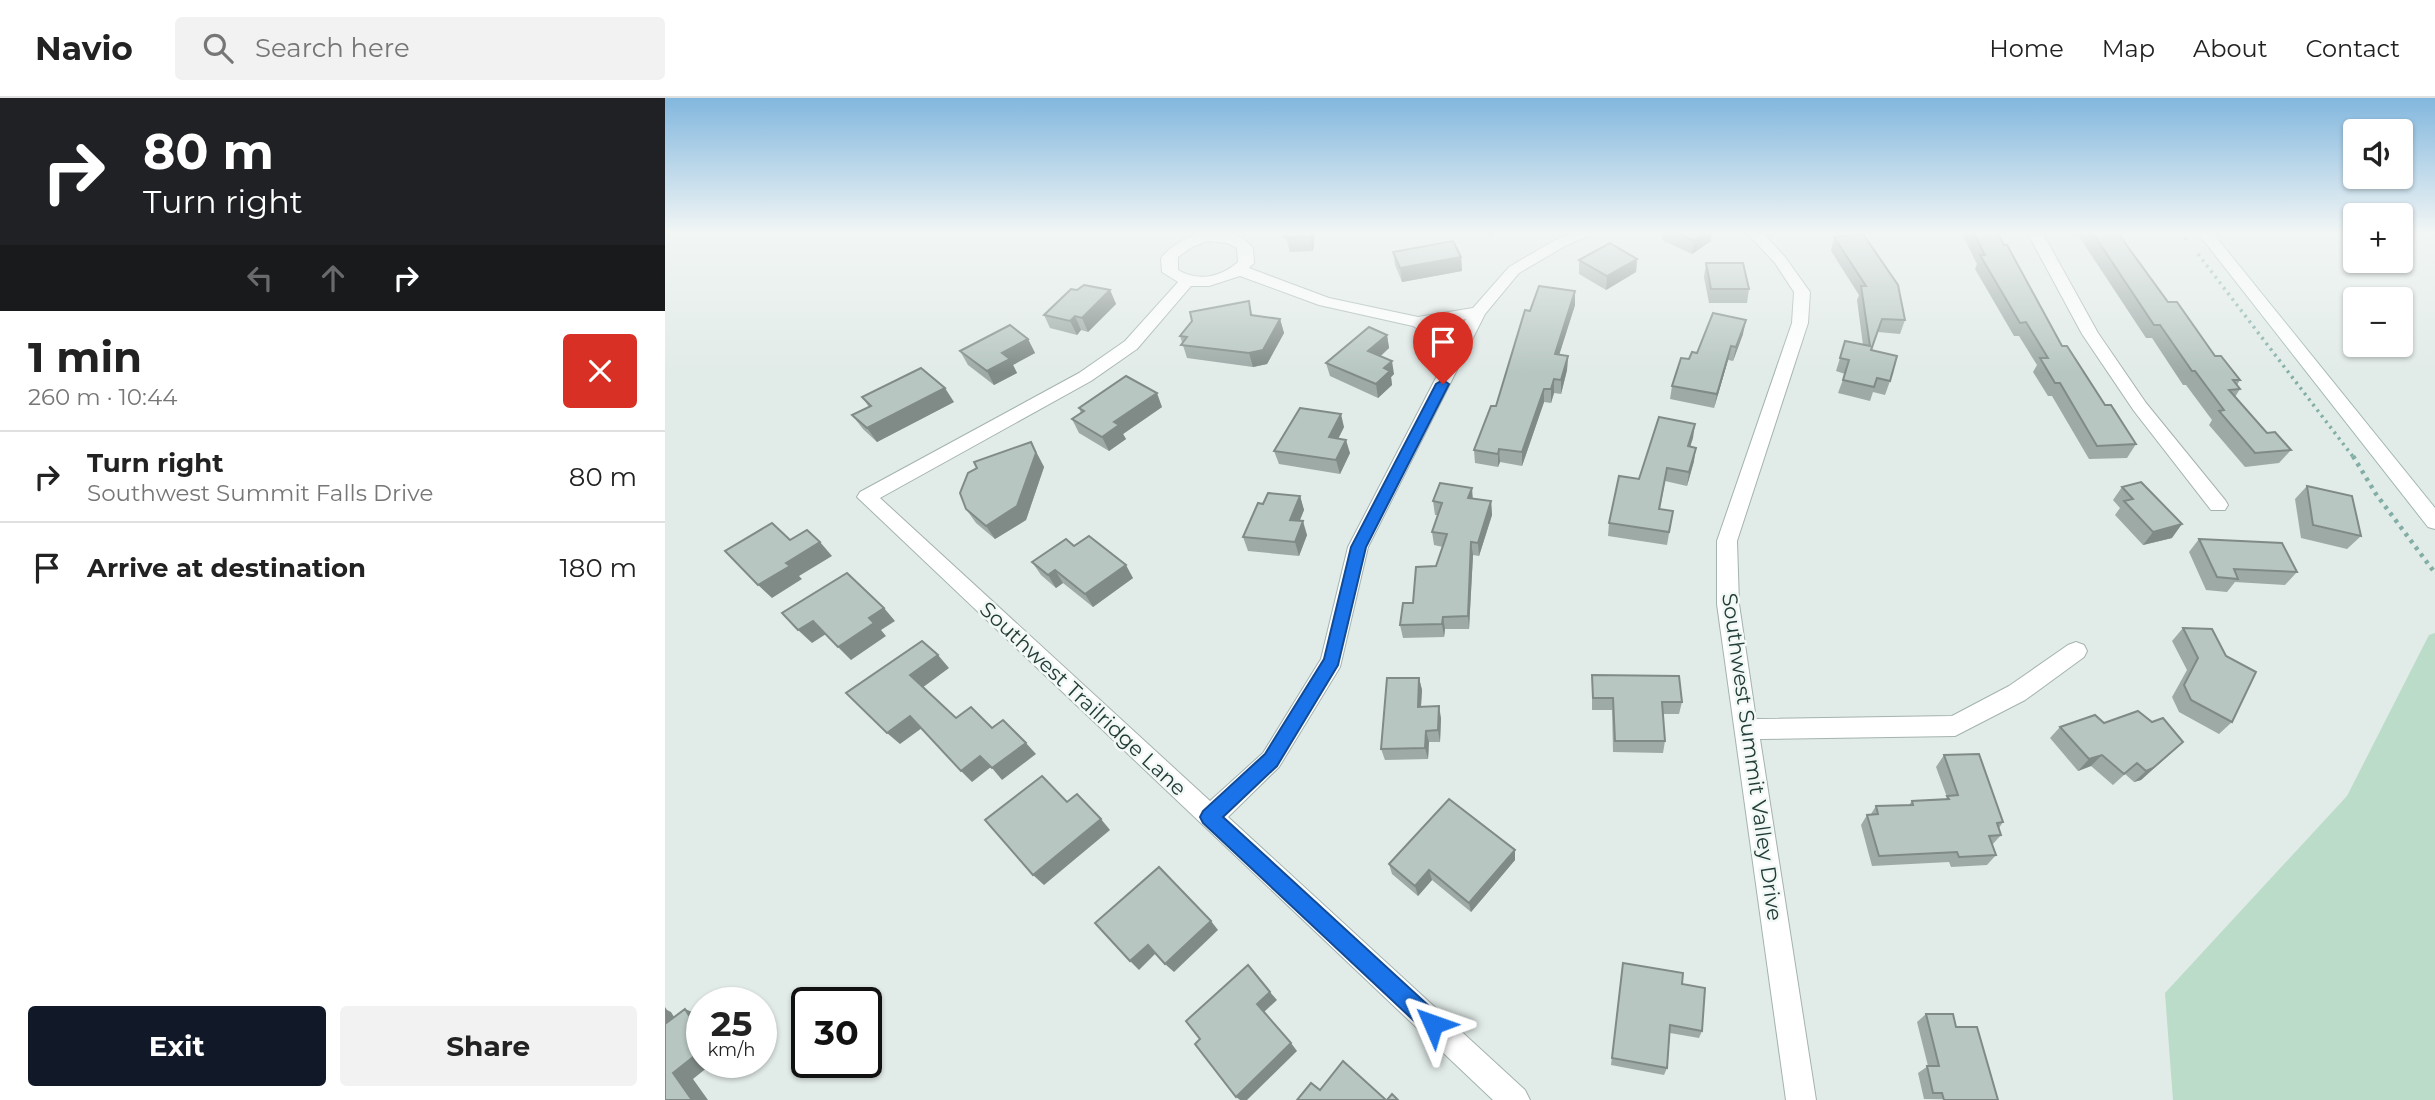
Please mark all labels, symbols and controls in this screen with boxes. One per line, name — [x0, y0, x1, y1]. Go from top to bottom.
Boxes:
search box — [175, 17, 665, 80]
text: Navio — [35, 28, 133, 68]
icon: search — [199, 29, 237, 67]
text: Search here — [255, 32, 410, 64]
text: Home — [1989, 34, 2064, 63]
text: Map — [2102, 34, 2155, 63]
text: About — [2193, 34, 2267, 63]
text: Contact — [2305, 34, 2400, 63]
map controls — [2343, 119, 2413, 357]
button: sound — [2343, 119, 2413, 189]
text: 80 m — [143, 122, 274, 181]
icon: right — [28, 126, 119, 217]
text: Turn right — [143, 182, 303, 221]
button: + — [2343, 203, 2413, 273]
icon: left — [241, 259, 279, 297]
icon: ahead — [314, 259, 352, 297]
icon: right — [387, 259, 425, 297]
button: − — [2343, 287, 2413, 357]
pin — [1413, 312, 1473, 384]
icon: arrive — [1424, 323, 1462, 361]
text: 1 min — [28, 331, 142, 383]
button: close — [563, 334, 637, 408]
text: 260 m · 10:44 — [28, 383, 177, 411]
text: Turn right — [87, 447, 223, 479]
icon: right — [28, 458, 66, 496]
text: 80 m — [569, 461, 637, 493]
text: Southwest Summit Falls Drive — [87, 479, 433, 507]
icon: arrive — [28, 549, 66, 587]
text: Arrive at destination — [87, 552, 366, 584]
text: 180 m — [559, 552, 637, 584]
street label: Southwest Summit Valley Drive — [1717, 592, 1788, 922]
street label: Southwest Trailridge Lane — [975, 596, 1192, 801]
speed limit sign: 30 — [791, 987, 882, 1078]
position arrow — [1396, 987, 1470, 1061]
text: 25 — [711, 1002, 752, 1045]
button: Exit — [28, 1006, 326, 1086]
button: Share — [340, 1006, 637, 1086]
text: km/h — [707, 1039, 756, 1061]

